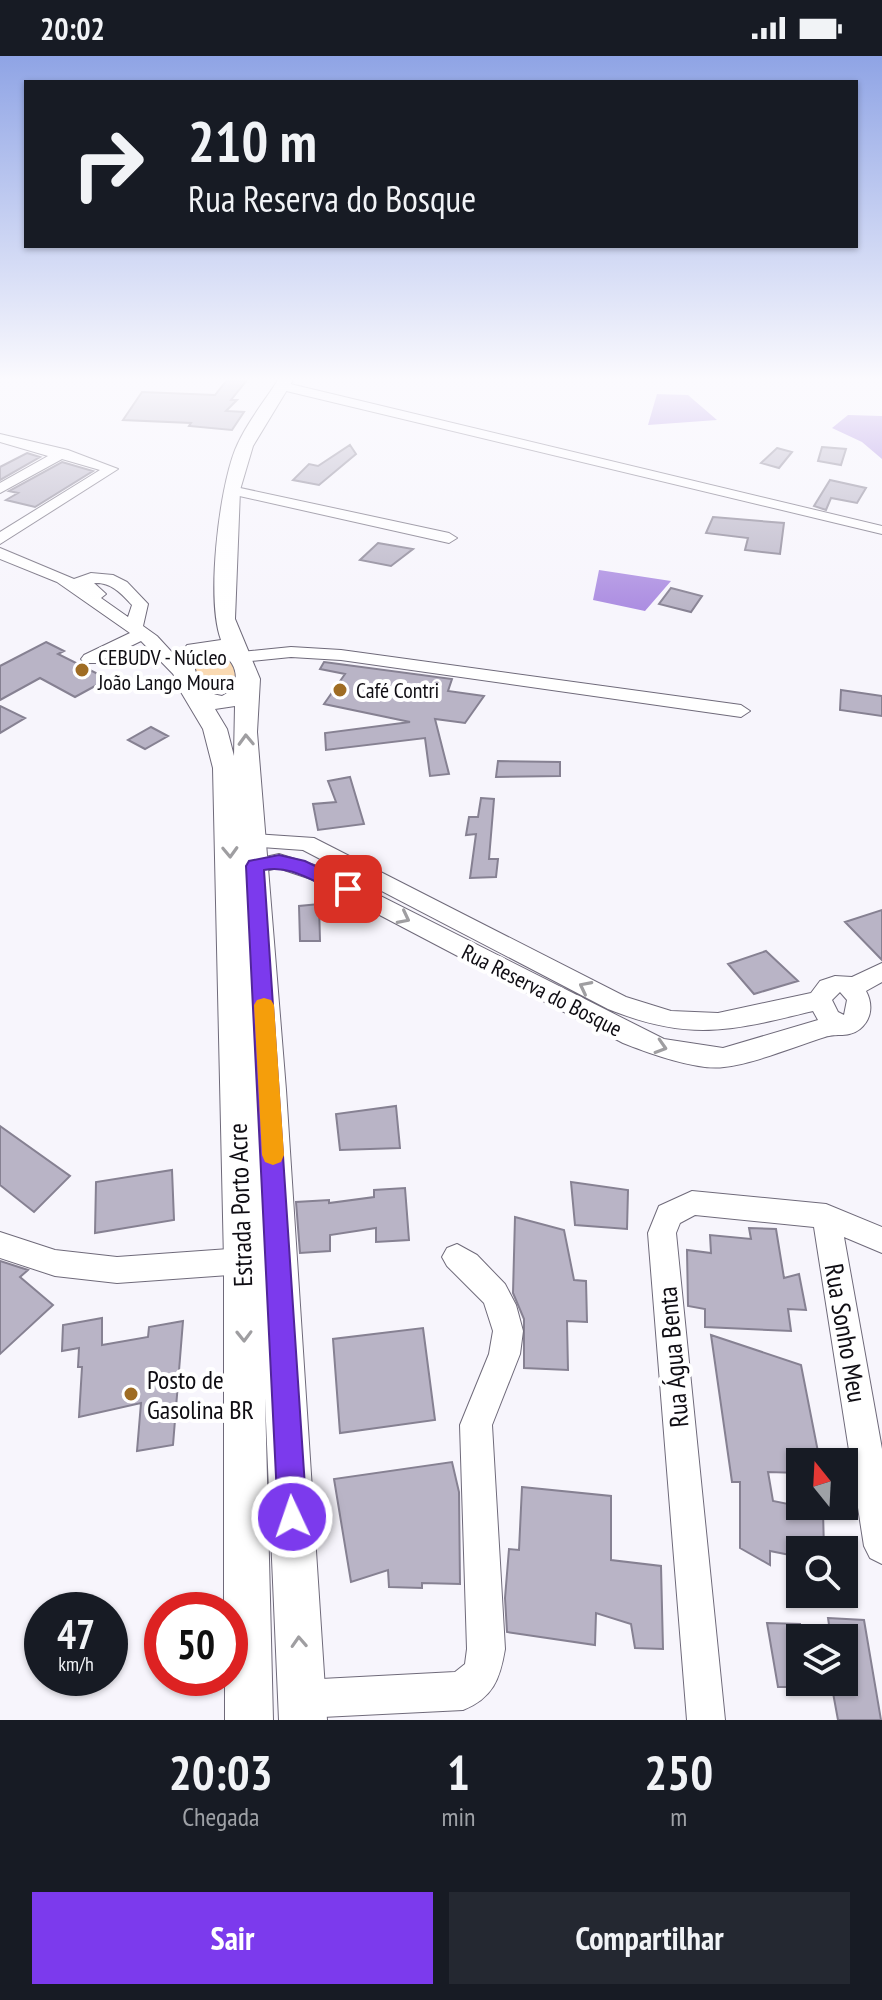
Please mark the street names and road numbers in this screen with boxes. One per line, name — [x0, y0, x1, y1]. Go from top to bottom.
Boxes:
street label: Rua Reserva do Bosque — [457, 938, 627, 1042]
street label: Estrada Porto Acre — [221, 1123, 259, 1287]
street label: Rua Sonho Meu — [818, 1261, 874, 1405]
street label: Rua Água Benta — [650, 1285, 696, 1429]

